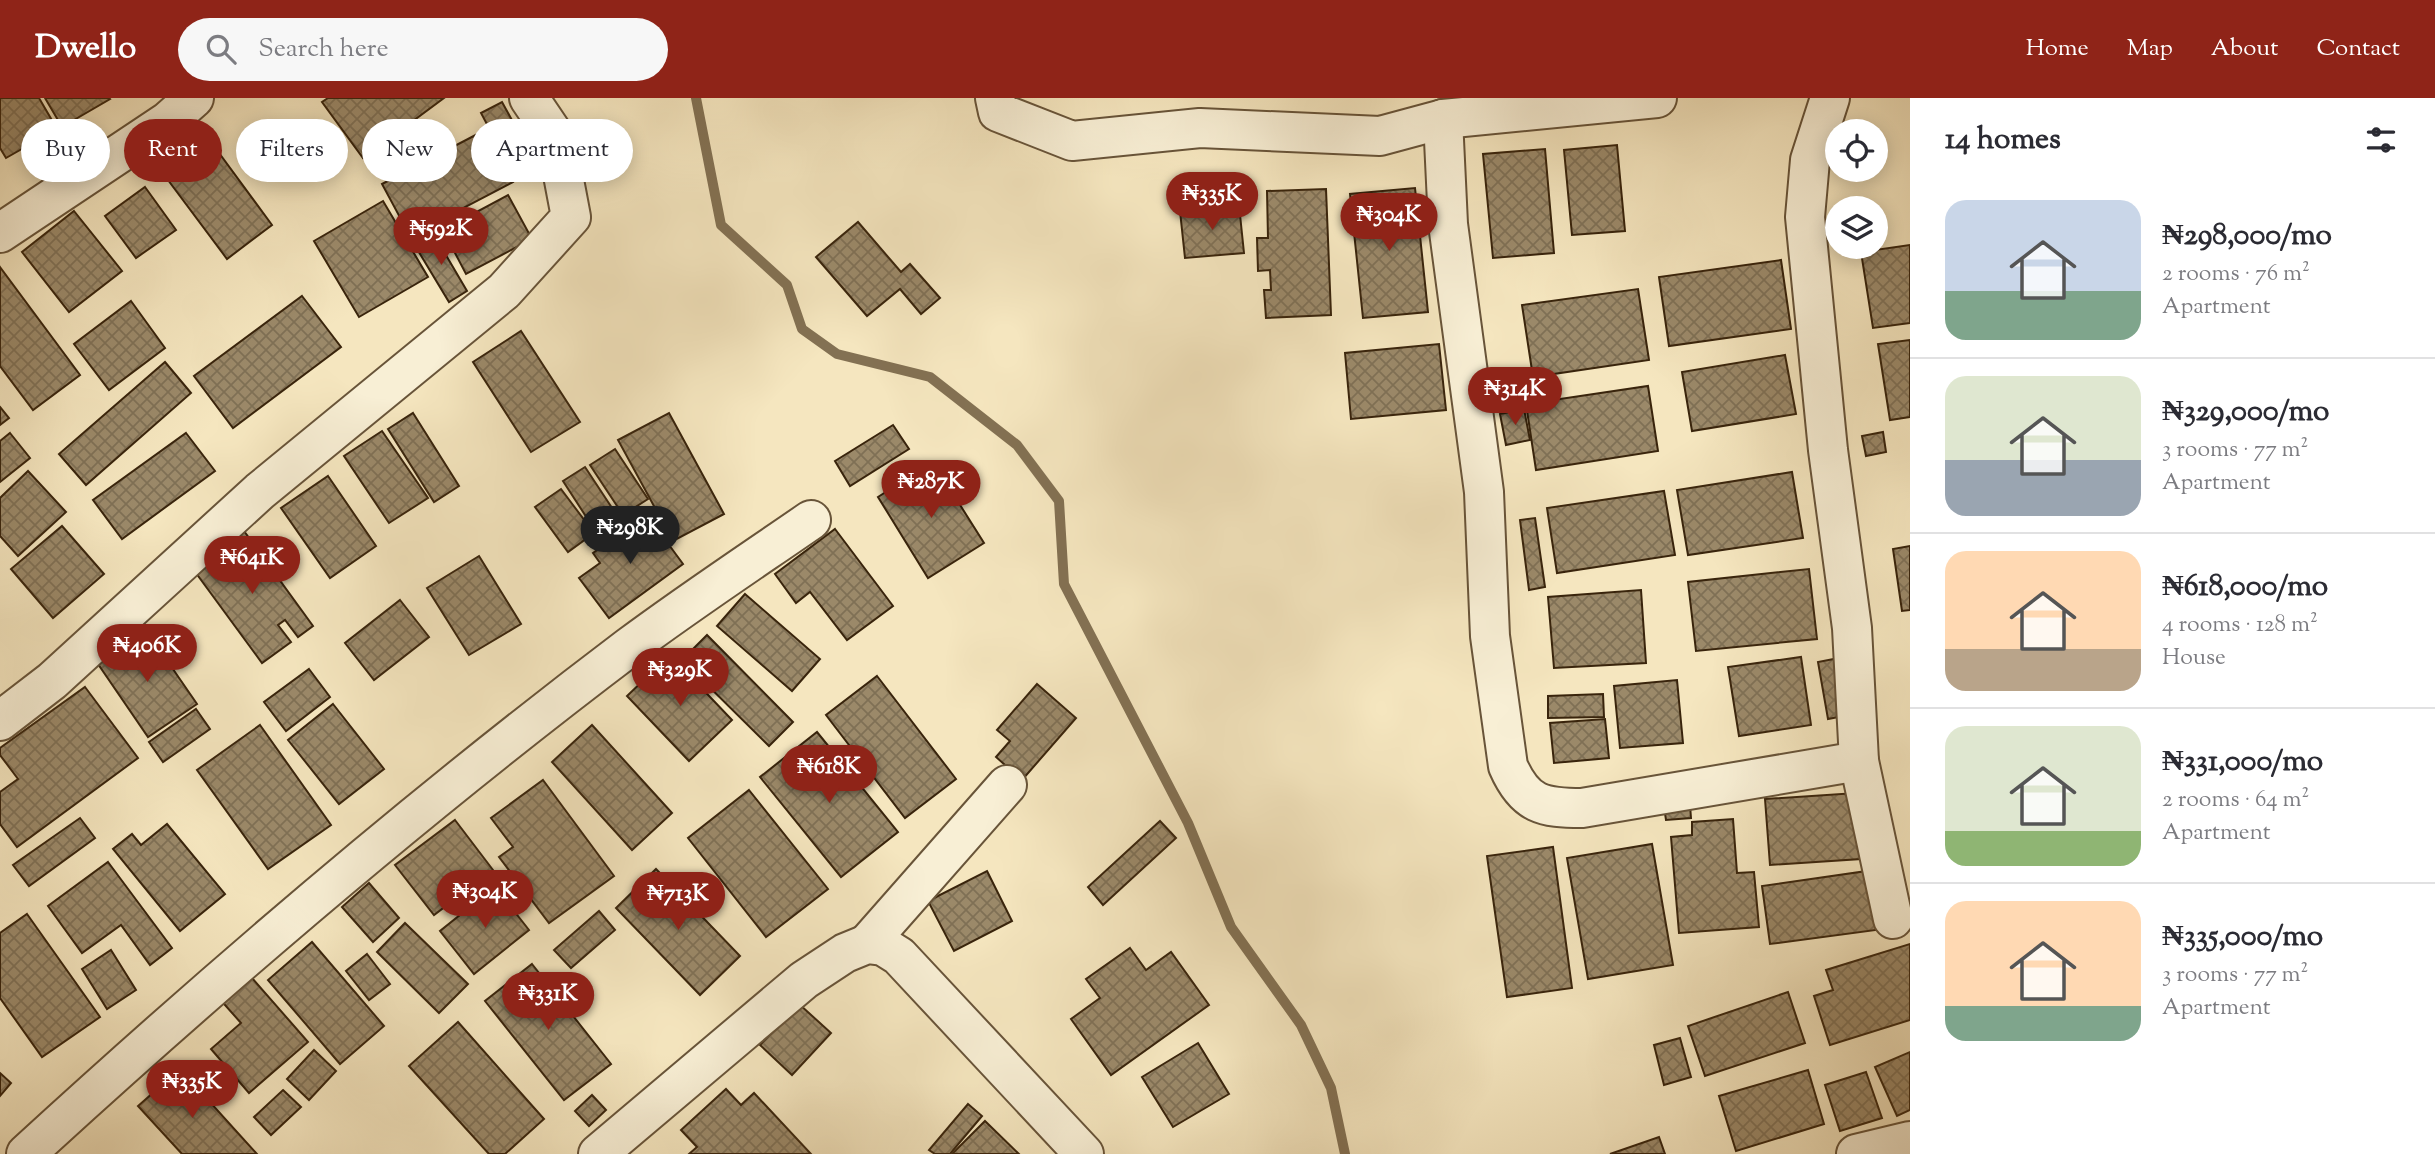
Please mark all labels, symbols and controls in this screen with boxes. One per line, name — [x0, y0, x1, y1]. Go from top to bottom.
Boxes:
search box — [178, 18, 668, 81]
text: Dwello — [35, 25, 136, 73]
icon: search — [202, 30, 240, 68]
text: Search here — [258, 31, 389, 68]
text: Home — [2026, 32, 2089, 66]
text: Map — [2127, 32, 2173, 66]
text: About — [2211, 32, 2278, 66]
text: Contact — [2316, 32, 2400, 66]
chip: Buy — [21, 119, 110, 182]
chip: Rent — [124, 119, 222, 182]
chip: Filters — [236, 119, 348, 182]
chip: New — [362, 119, 457, 182]
chip: Apartment — [471, 119, 633, 182]
map controls — [1825, 119, 1888, 259]
button: locate — [1825, 119, 1888, 182]
text: 14 homes — [1945, 119, 2061, 162]
icon: filters — [2362, 121, 2400, 159]
pin: ₦335K — [1163, 172, 1261, 232]
text: ₦335K — [1182, 178, 1242, 211]
pin: ₦304K — [1340, 194, 1438, 253]
button: layers — [1825, 196, 1888, 259]
text: ₦304K — [1357, 199, 1421, 232]
pin: ₦592K — [392, 208, 490, 267]
text: ₦592K — [409, 213, 473, 246]
text: ₦298,000/mo — [2162, 215, 2332, 258]
icon: home — [2001, 228, 2085, 312]
text: 2 rooms · 76 m² — [2162, 258, 2310, 291]
text: Apartment — [2162, 291, 2271, 324]
pin: ₦314K — [1466, 368, 1564, 427]
text: ₦314K — [1484, 373, 1546, 406]
text: ₦329,000/mo — [2162, 391, 2329, 434]
icon: home — [2001, 404, 2085, 488]
text: 3 rooms · 77 m² — [2162, 434, 2308, 467]
pin: ₦287K — [882, 460, 980, 520]
text: ₦287K — [897, 466, 965, 499]
text: Apartment — [2162, 467, 2271, 500]
pin: ₦298K — [581, 506, 679, 566]
text: ₦298K — [597, 512, 663, 545]
pin: ₦641K — [203, 536, 301, 596]
text: ₦641K — [220, 542, 284, 575]
text: ₦618,000/mo — [2162, 566, 2328, 609]
icon: home — [2001, 579, 2085, 663]
text: 4 rooms · 128 m² — [2162, 609, 2318, 642]
pin: ₦406K — [98, 624, 196, 684]
text: ₦406K — [113, 630, 181, 663]
text: House — [2162, 642, 2226, 675]
pin: ₦329K — [631, 648, 729, 708]
text: ₦329K — [648, 654, 712, 687]
text: ₦331,000/mo — [2162, 741, 2323, 784]
pin: ₦618K — [780, 746, 878, 805]
text: ₦618K — [797, 751, 861, 784]
icon: home — [2001, 754, 2085, 838]
text: 2 rooms · 64 m² — [2162, 784, 2309, 817]
text: Apartment — [2162, 817, 2271, 850]
pin: ₦304K — [436, 870, 534, 930]
pin: ₦713K — [629, 872, 727, 932]
text: ₦304K — [453, 876, 517, 909]
text: ₦713K — [647, 878, 709, 911]
text: ₦335,000/mo — [2162, 916, 2323, 959]
icon: home — [2001, 929, 2085, 1013]
text: 3 rooms · 77 m² — [2162, 959, 2308, 992]
pin: ₦331K — [499, 972, 597, 1032]
text: ₦331K — [518, 978, 578, 1011]
text: Apartment — [2162, 992, 2271, 1025]
pin: ₦335K — [143, 1060, 241, 1120]
text: ₦335K — [162, 1066, 222, 1099]

